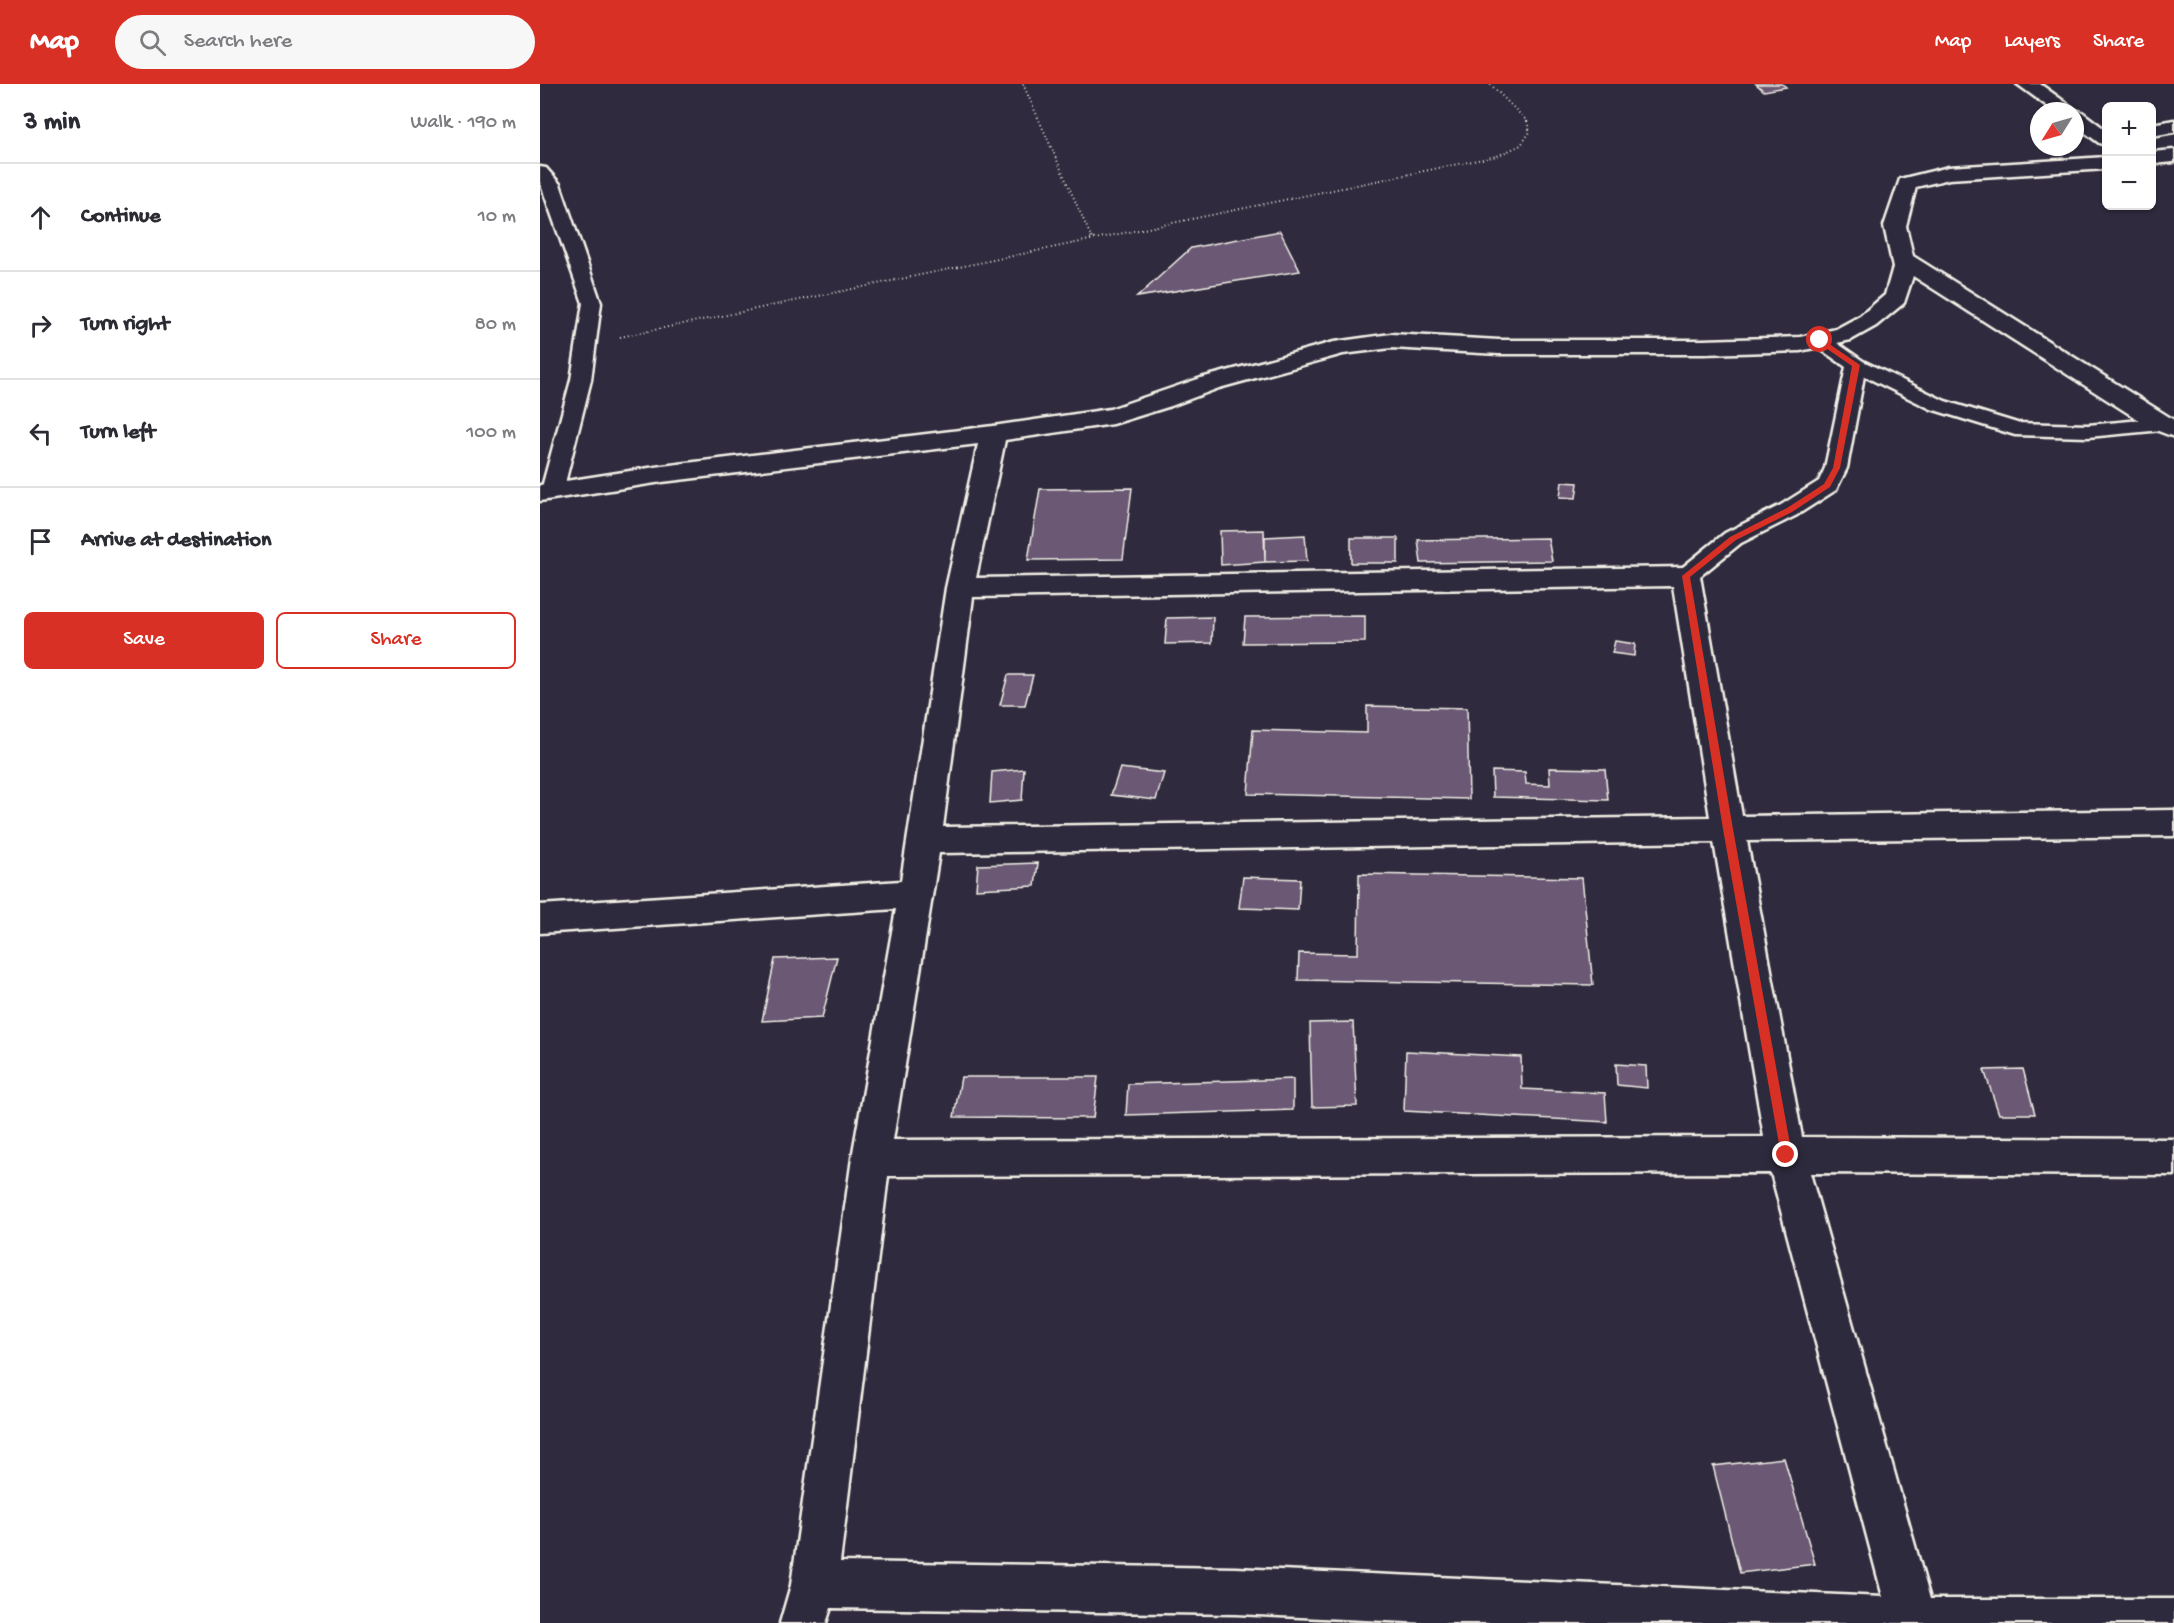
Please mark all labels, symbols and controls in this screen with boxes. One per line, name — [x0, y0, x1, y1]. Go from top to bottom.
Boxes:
search box — [115, 15, 535, 69]
text: Map — [30, 26, 79, 59]
icon: search — [136, 26, 169, 59]
text: Search here — [184, 29, 292, 55]
text: Map — [1935, 30, 1971, 55]
text: Layers — [2004, 30, 2060, 55]
text: Share — [2093, 30, 2144, 55]
north arrow — [2030, 102, 2084, 156]
map controls — [2102, 102, 2156, 210]
button: + — [2102, 102, 2156, 156]
text: 3 min — [24, 108, 80, 139]
text: Walk · 190 m — [410, 112, 516, 135]
button: − — [2102, 156, 2156, 210]
icon: ahead — [24, 201, 57, 234]
text: Continue — [81, 204, 161, 230]
text: 10 m — [478, 206, 516, 229]
icon: right — [24, 309, 57, 342]
text: Turn right — [81, 312, 169, 338]
text: 80 m — [475, 314, 516, 337]
route start — [1806, 326, 1832, 352]
icon: left — [24, 417, 57, 450]
text: Turn left — [81, 420, 155, 446]
text: 100 m — [466, 422, 516, 445]
icon: arrive — [24, 525, 57, 558]
text: Arrive at destination — [81, 528, 271, 554]
button: Save — [24, 612, 264, 669]
button: Share — [276, 612, 516, 669]
route end — [1772, 1141, 1798, 1167]

